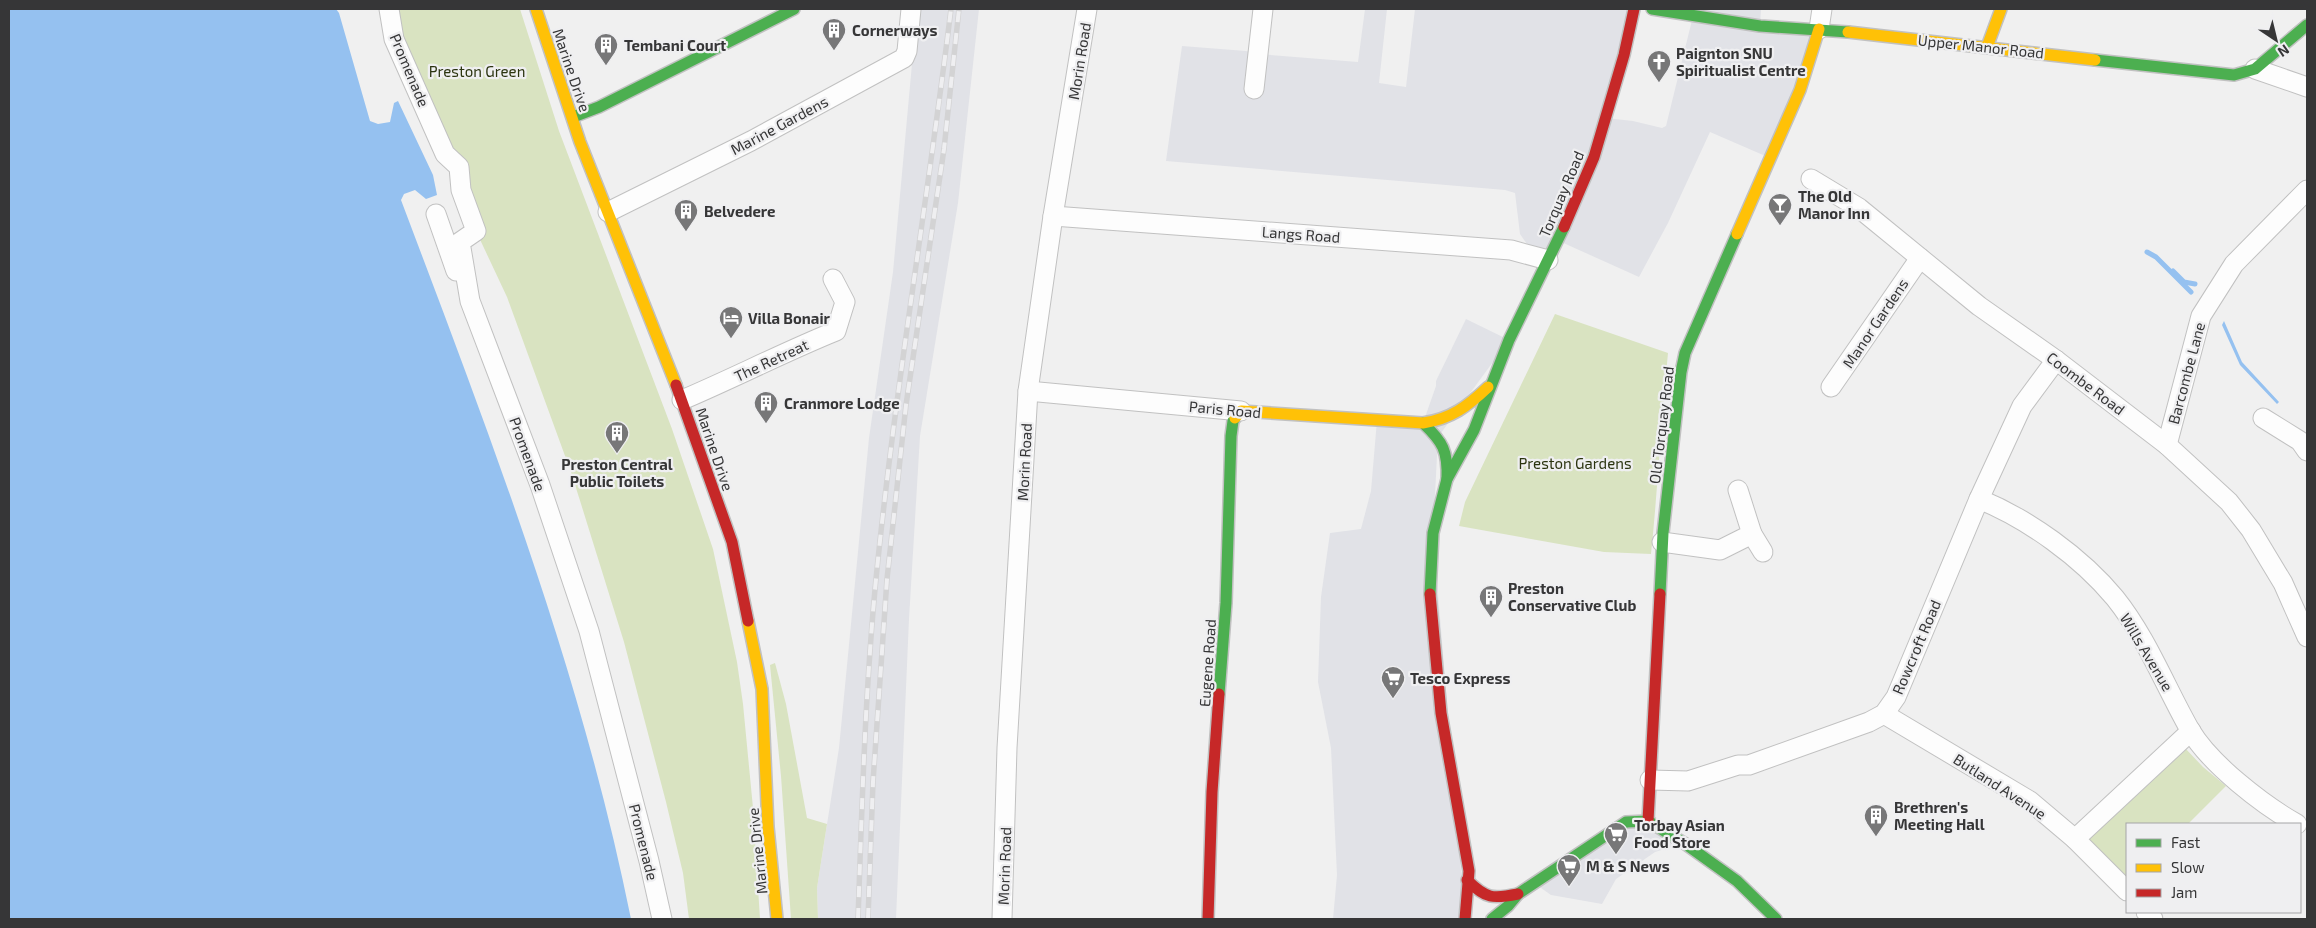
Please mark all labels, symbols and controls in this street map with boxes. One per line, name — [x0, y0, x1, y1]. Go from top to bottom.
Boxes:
north arrow — [2251, 15, 2301, 65]
building icon: Cornerways — [821, 17, 847, 51]
place label: Cornerways — [852, 21, 938, 40]
street label: Morin Road — [1064, 21, 1094, 101]
street label: Marine Drive — [549, 26, 595, 114]
street label: Upper Manor Road — [1917, 30, 2045, 62]
street label: Promenade — [386, 31, 434, 109]
building icon: Tembani Court — [593, 32, 619, 66]
place label: Tembani Court — [624, 36, 726, 54]
text: N — [2275, 41, 2293, 61]
place label: Paignton SNU Spiritualist Centre — [1676, 44, 1806, 79]
church icon: Paignton SNU Spiritualist Centre — [1646, 49, 1672, 83]
park label: Preston Green — [429, 62, 525, 80]
street label: Marine Gardens — [727, 92, 831, 158]
street label: Torquay Road — [1535, 148, 1587, 240]
place label: The Old Manor Inn — [1798, 187, 1870, 222]
bar icon: The Old Manor Inn — [1767, 192, 1793, 226]
building icon: Belvedere — [673, 198, 699, 232]
place label: Belvedere — [704, 202, 776, 220]
street label: Langs Road — [1261, 222, 1341, 246]
street label: Manor Gardens — [1838, 275, 1912, 371]
hotel icon: Villa Bonair — [718, 305, 744, 339]
place label: Villa Bonair — [748, 309, 831, 327]
street label: Barcombe Lane — [2164, 320, 2208, 426]
street label: The Retreat — [731, 335, 811, 385]
street label: Coombe Road — [2043, 348, 2129, 418]
street label: Old Torquay Road — [1645, 365, 1677, 485]
building icon: Cranmore Lodge — [753, 390, 779, 424]
place label: Cranmore Lodge — [784, 394, 900, 412]
street label: Paris Road — [1188, 397, 1262, 421]
street label: Marine Drive — [692, 405, 738, 493]
street label: Promenade — [506, 414, 550, 494]
building icon: Preston Central Public Toilets — [604, 420, 630, 454]
street label: Morin Road — [1013, 423, 1035, 501]
park label: Preston Gardens — [1518, 454, 1632, 472]
place label: Preston Central Public Toilets — [561, 455, 673, 490]
place label: Preston Conservative Club — [1508, 579, 1636, 614]
building icon: Preston Conservative Club — [1478, 584, 1504, 618]
street label: Rowcroft Road — [1888, 597, 1944, 697]
street label: Wills Avenue — [2117, 610, 2177, 694]
street label: Eugene Road — [1195, 618, 1219, 708]
supermarket icon: Tesco Express — [1380, 665, 1406, 699]
place label: Tesco Express — [1410, 669, 1510, 687]
street label: Butland Avenue — [1950, 749, 2050, 823]
place label: Brethren's Meeting Hall — [1894, 798, 1985, 833]
street label: Promenade — [626, 802, 662, 882]
building icon: Brethren's Meeting Hall — [1863, 803, 1889, 837]
street label: Marine Drive — [744, 807, 770, 895]
place label: Torbay Asian Food Store — [1634, 816, 1725, 851]
supermarket icon: Torbay Asian Food Store — [1603, 821, 1629, 855]
legend — [2126, 823, 2301, 913]
street label: Morin Road — [994, 827, 1014, 905]
text: Fast — [2171, 833, 2201, 851]
supermarket icon: M & S News — [1556, 853, 1582, 887]
place label: M & S News — [1586, 857, 1670, 875]
text: Slow — [2171, 858, 2205, 876]
text: Jam — [2171, 883, 2197, 901]

